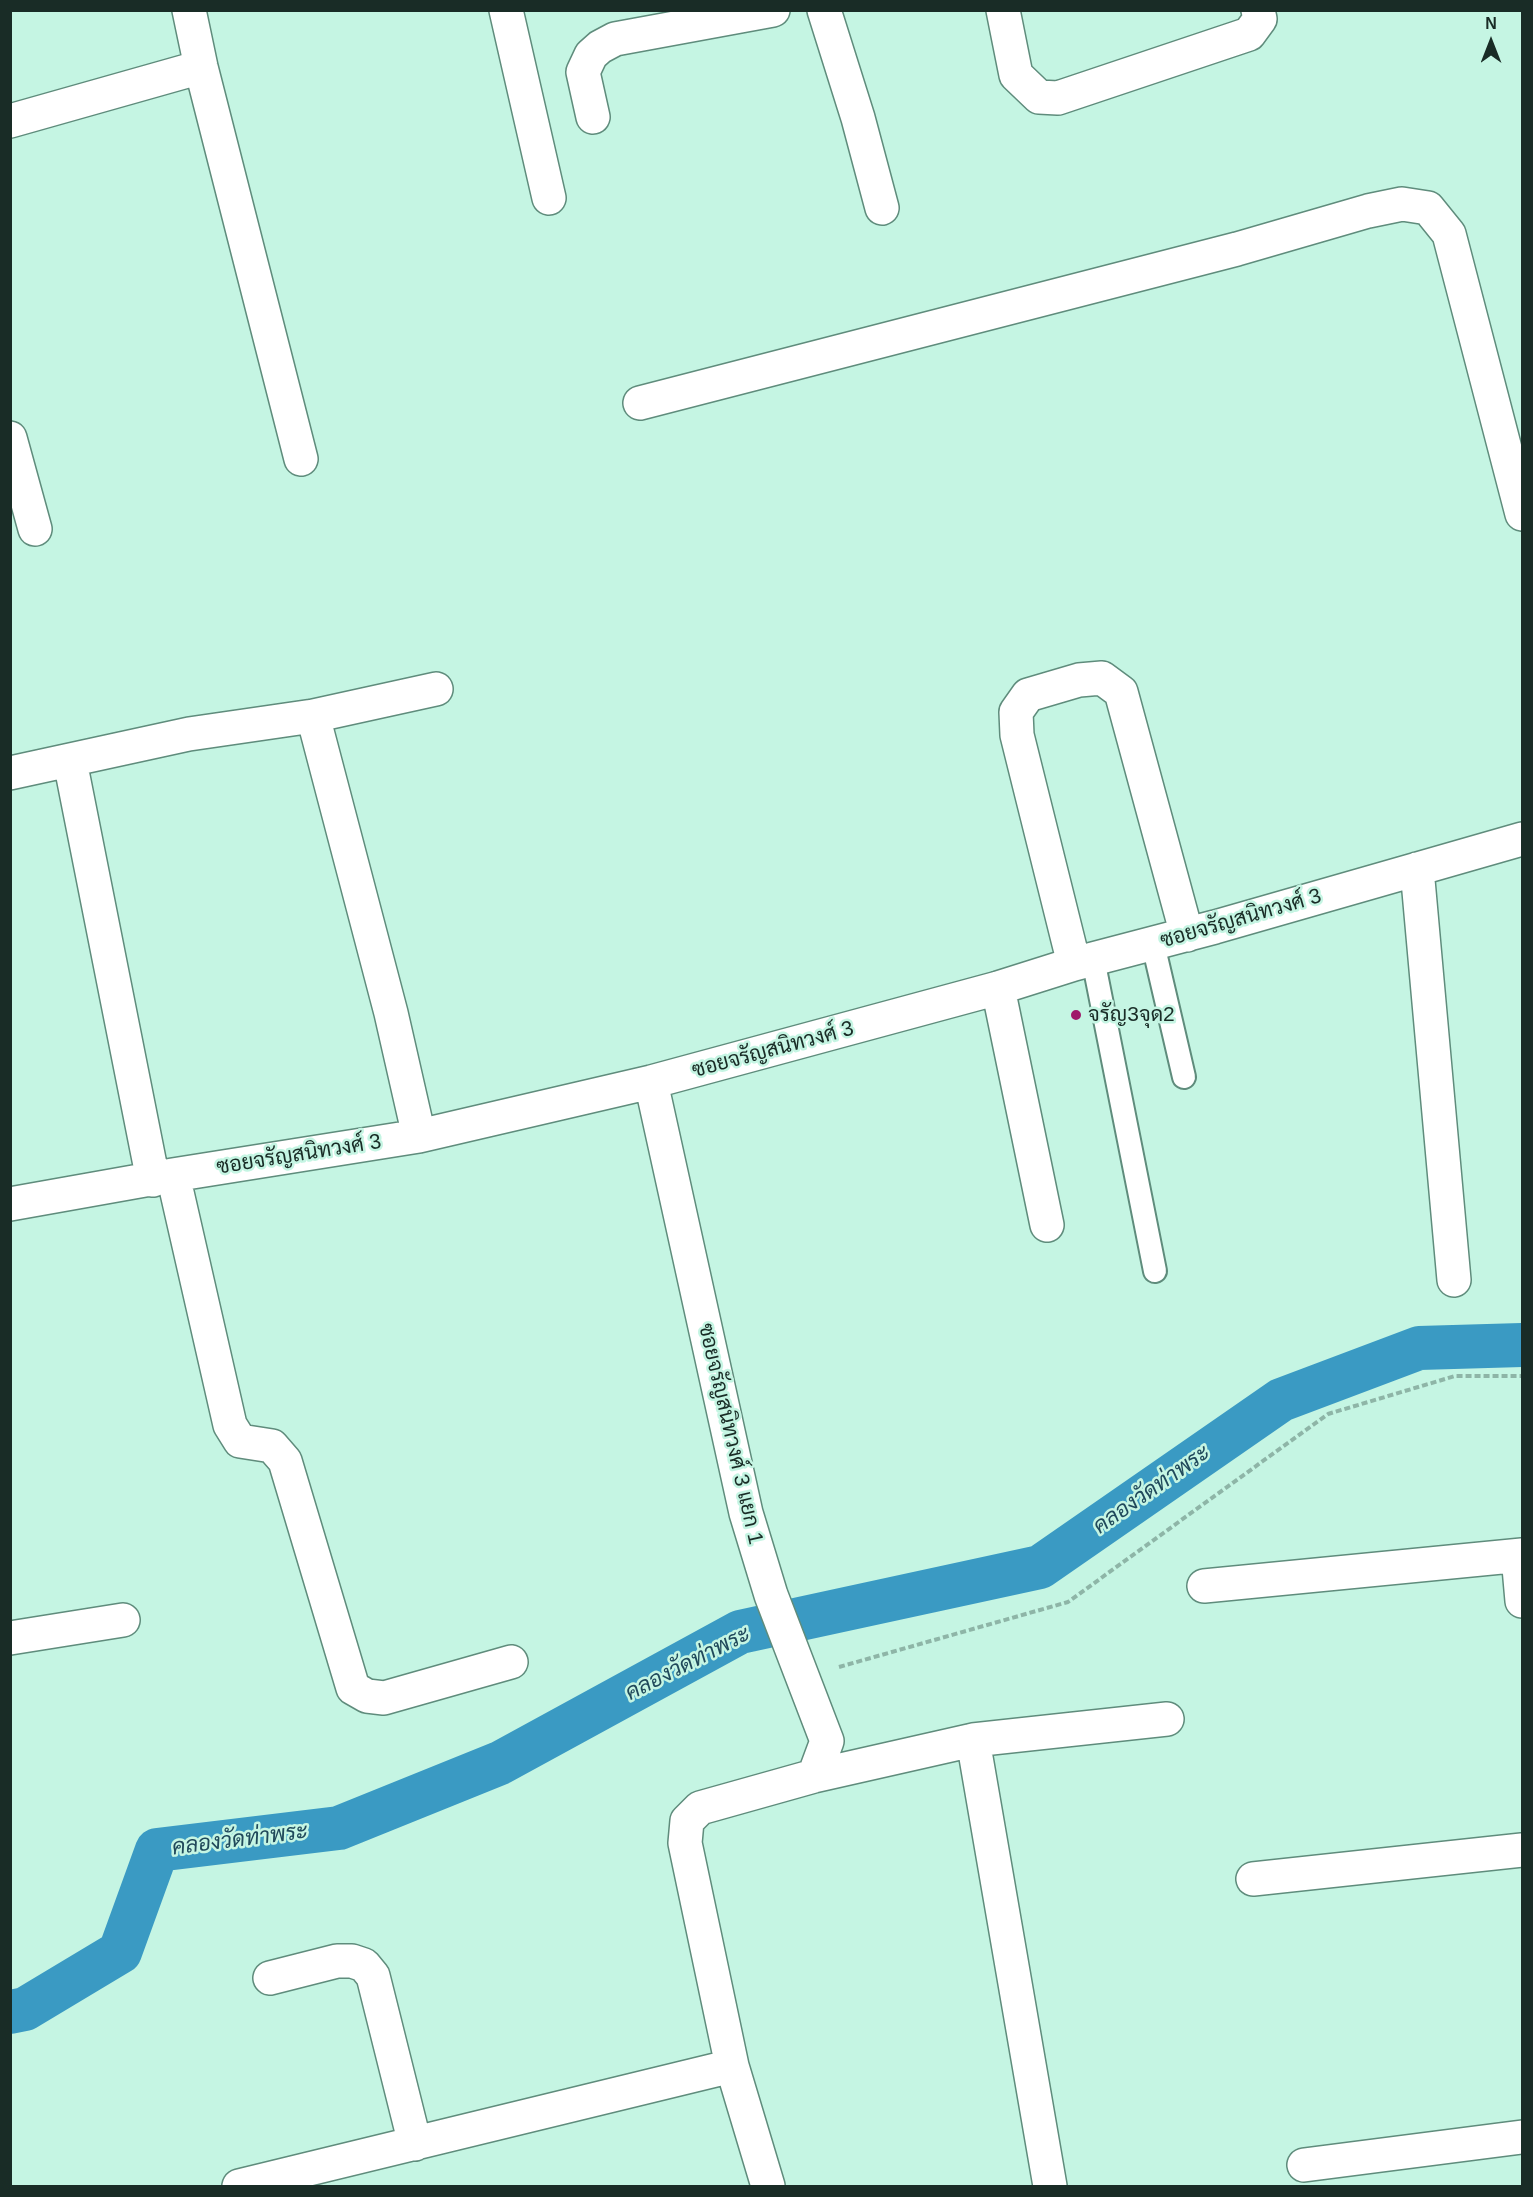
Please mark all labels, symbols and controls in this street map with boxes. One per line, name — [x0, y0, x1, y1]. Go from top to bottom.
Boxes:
north arrow — [1461, 12, 1521, 72]
text: N — [1485, 15, 1497, 32]
street label: ซอยจรัญสนิทวงศ์ 3 — [1158, 884, 1324, 954]
place label: จรัญ3จุด2 — [1088, 1002, 1175, 1028]
marker: จรัญ3จุด2 — [1069, 1008, 1083, 1022]
street label: ซอยจรัญสนิทวงศ์ 3 — [689, 1016, 857, 1084]
street label: ซอยจรัญสนิทวงศ์ 3 — [215, 1130, 383, 1180]
street label: ซอยจรัญสนิทวงศ์ 3 แยก 1 — [692, 1321, 768, 1547]
water label: คลองวัดท่าพระ — [1088, 1440, 1216, 1540]
water label: คลองวัดท่าพระ — [621, 1621, 755, 1707]
water label: คลองวัดท่าพระ — [171, 1819, 309, 1861]

